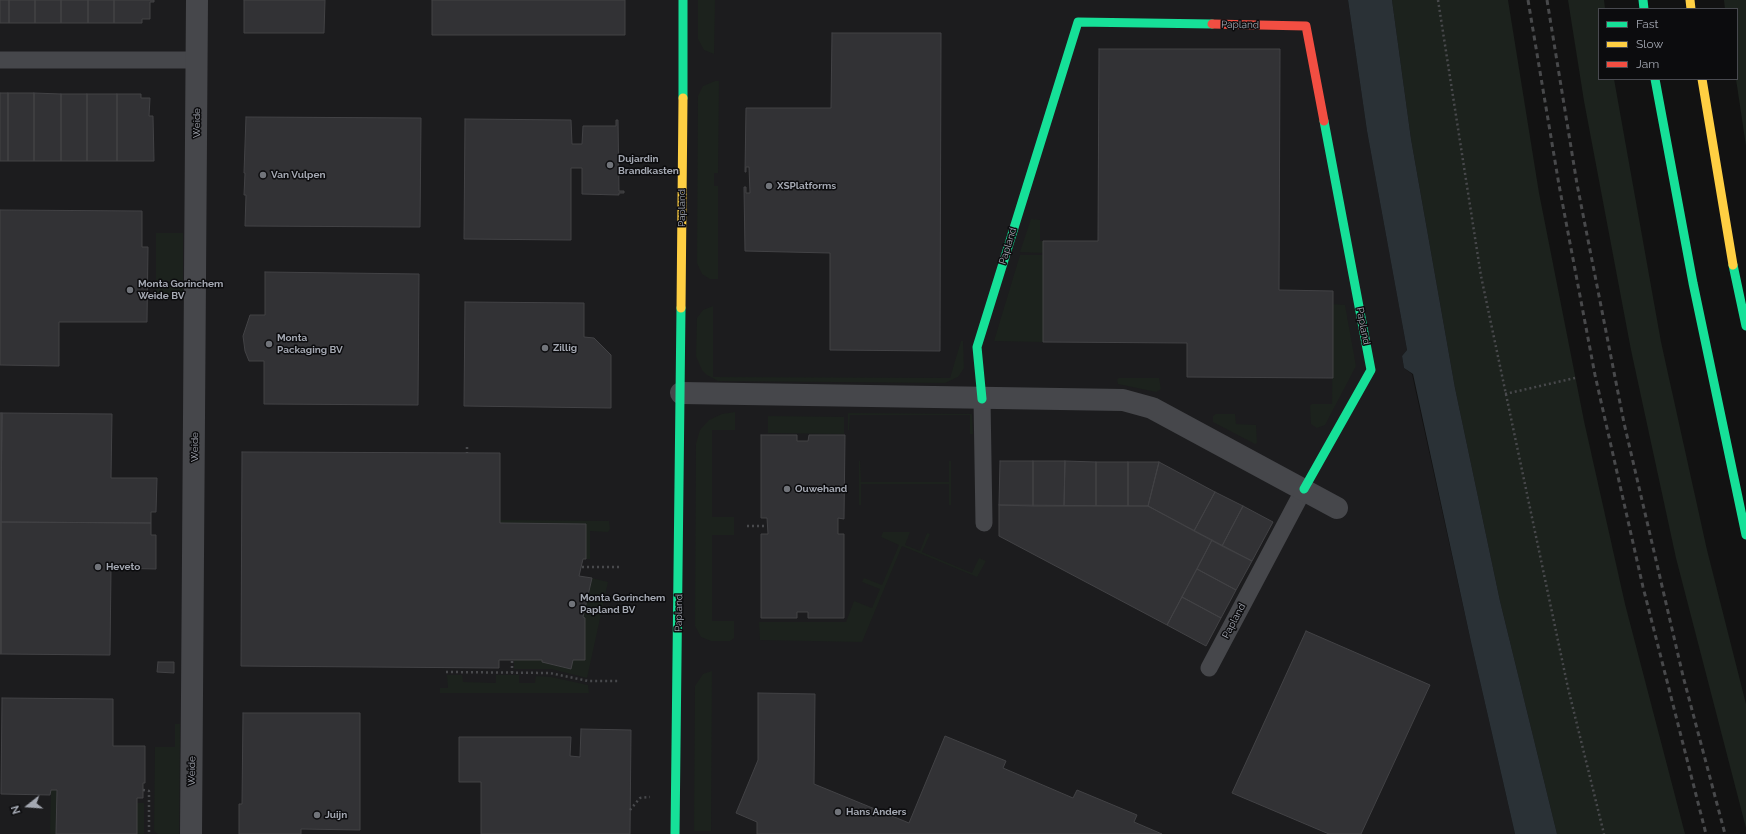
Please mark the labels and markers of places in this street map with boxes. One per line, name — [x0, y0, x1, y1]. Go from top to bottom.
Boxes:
place label: Dujardin Brandkasten — [618, 153, 679, 176]
marker: Dujardin Brandkasten — [605, 160, 615, 170]
place label: Van Vulpen — [271, 169, 325, 181]
marker: Van Vulpen — [258, 170, 268, 180]
place label: XSPlatforms — [777, 180, 836, 192]
marker: XSPlatforms — [764, 181, 774, 191]
place label: Monta Gorinchem Weide BV — [138, 278, 223, 302]
marker: Monta Gorinchem Weide BV — [125, 285, 135, 295]
place label: Monta Packaging BV — [277, 332, 343, 356]
marker: Monta Packaging BV — [264, 339, 274, 349]
place label: Zillig — [553, 342, 577, 354]
marker: Zillig — [540, 343, 550, 353]
place label: Ouwehand — [795, 483, 847, 495]
marker: Ouwehand — [782, 484, 792, 494]
place label: Heveto — [106, 561, 140, 573]
marker: Heveto — [93, 562, 103, 572]
place label: Monta Gorinchem Papland BV — [580, 592, 665, 616]
marker: Monta Gorinchem Papland BV — [567, 599, 577, 609]
place label: Hans Anders — [846, 806, 907, 818]
marker: Hans Anders — [833, 807, 843, 817]
place label: Juijn — [325, 809, 347, 821]
marker: Juijn — [312, 810, 322, 820]

